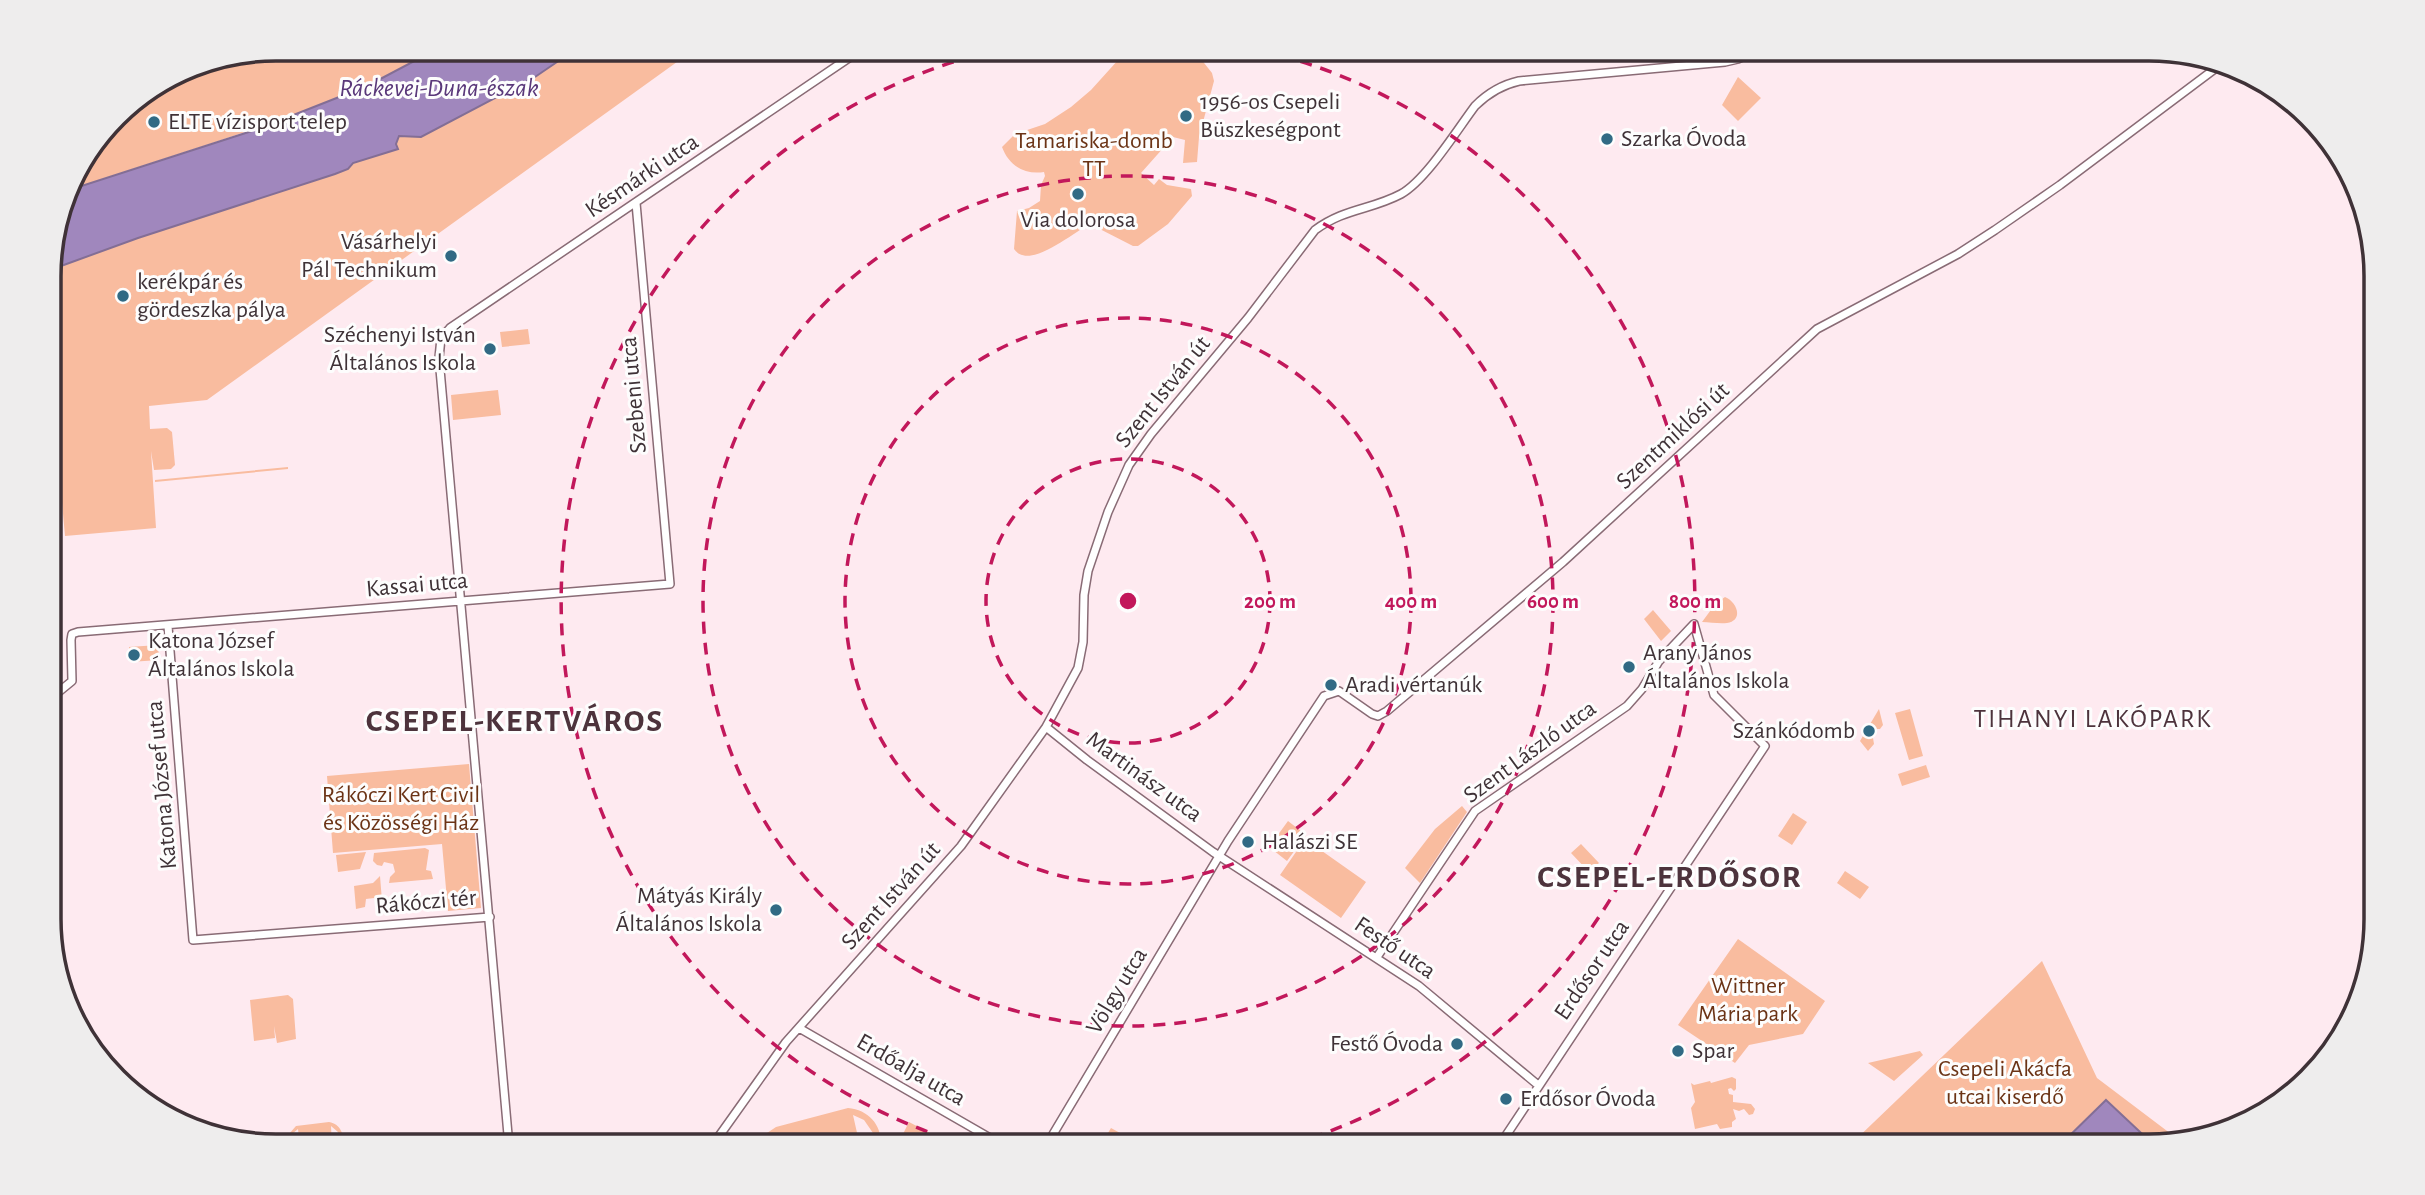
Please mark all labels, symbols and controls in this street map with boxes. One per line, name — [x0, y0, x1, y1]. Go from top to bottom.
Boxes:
water label: Ráckevei-Duna-észak — [339, 75, 539, 101]
place label: 1956-os Csepeli Büszkeségpont — [1200, 90, 1341, 142]
marker: 1956-os Csepeli Büszkeségpont — [1178, 108, 1194, 124]
place label: ELTE vízisport telep — [168, 110, 347, 134]
marker: ELTE vízisport telep — [146, 114, 162, 130]
place label: Szarka Óvoda — [1621, 125, 1747, 151]
park label: Tamariska-domb TT — [1015, 129, 1173, 181]
street label: Késmárki utca — [581, 130, 703, 222]
marker: Szarka Óvoda — [1599, 131, 1615, 147]
marker: Via dolorosa — [1070, 186, 1086, 202]
place label: Via dolorosa — [1020, 208, 1136, 232]
place label: Vásárhelyi Pál Technikum — [301, 230, 437, 282]
marker: Vásárhelyi Pál Technikum — [443, 248, 459, 264]
place label: kerékpár és gördeszka pálya — [137, 270, 286, 322]
marker: kerékpár és gördeszka pálya — [115, 288, 131, 304]
place label: Széchenyi István Általános Iskola — [324, 323, 476, 375]
street label: Szent István út — [1111, 332, 1215, 452]
street label: Szebeni utca — [617, 336, 651, 454]
marker: Széchenyi István Általános Iskola — [482, 341, 498, 357]
street label: Szentmiklósi út — [1612, 378, 1734, 494]
street label: Kassai utca — [365, 569, 469, 601]
centre of rings — [1116, 589, 1140, 613]
text: 200 m — [1244, 591, 1296, 612]
text: 400 m — [1385, 591, 1437, 612]
text: 600 m — [1527, 591, 1579, 612]
text: 800 m — [1669, 591, 1721, 612]
place label: Katona József Általános Iskola — [148, 629, 295, 681]
place label: Arany János Általános Iskola — [1643, 641, 1790, 693]
marker: Katona József Általános Iskola — [126, 647, 142, 663]
marker: Arany János Általános Iskola — [1621, 659, 1637, 675]
place label: Aradi vértanúk — [1345, 673, 1482, 697]
marker: Aradi vértanúk — [1323, 677, 1339, 693]
street label: Szent László utca — [1459, 696, 1601, 808]
street label: Katona József utca — [143, 700, 181, 870]
district label: CSEPEL-KERTVÁROS — [366, 703, 664, 737]
district label: TIHANYI LAKÓPARK — [1973, 704, 2213, 732]
place label: Szánkódomb — [1733, 719, 1855, 743]
marker: Szánkódomb — [1861, 723, 1877, 739]
street label: Martinász utca — [1082, 727, 1206, 827]
park label: Rákóczi Kert Civil és Közösségi Ház — [322, 783, 480, 835]
place label: Halászi SE — [1262, 830, 1358, 854]
marker: Halászi SE — [1240, 834, 1256, 850]
street label: Szent István út — [837, 837, 945, 954]
district label: CSEPEL-ERDŐSOR — [1537, 859, 1803, 893]
place label: Mátyás Király Általános Iskola — [615, 884, 762, 936]
street label: Rákóczi tér — [374, 886, 478, 918]
marker: Mátyás Király Általános Iskola — [768, 902, 784, 918]
street label: Festő utca — [1350, 912, 1440, 984]
street label: Erdősor utca — [1550, 916, 1634, 1024]
street label: Völgy utca — [1082, 944, 1152, 1038]
park label: Wittner Mária park — [1698, 974, 1798, 1026]
street label: Erdőalja utca — [852, 1029, 970, 1111]
place label: Festő Óvoda — [1330, 1030, 1443, 1056]
marker: Festő Óvoda — [1449, 1036, 1465, 1052]
place label: Spar — [1692, 1039, 1734, 1063]
marker: Spar — [1670, 1043, 1686, 1059]
park label: Csepeli Akácfa utcai kiserdő — [1938, 1057, 2072, 1109]
place label: Erdősor Óvoda — [1520, 1085, 1656, 1111]
marker: Erdősor Óvoda — [1498, 1091, 1514, 1107]

